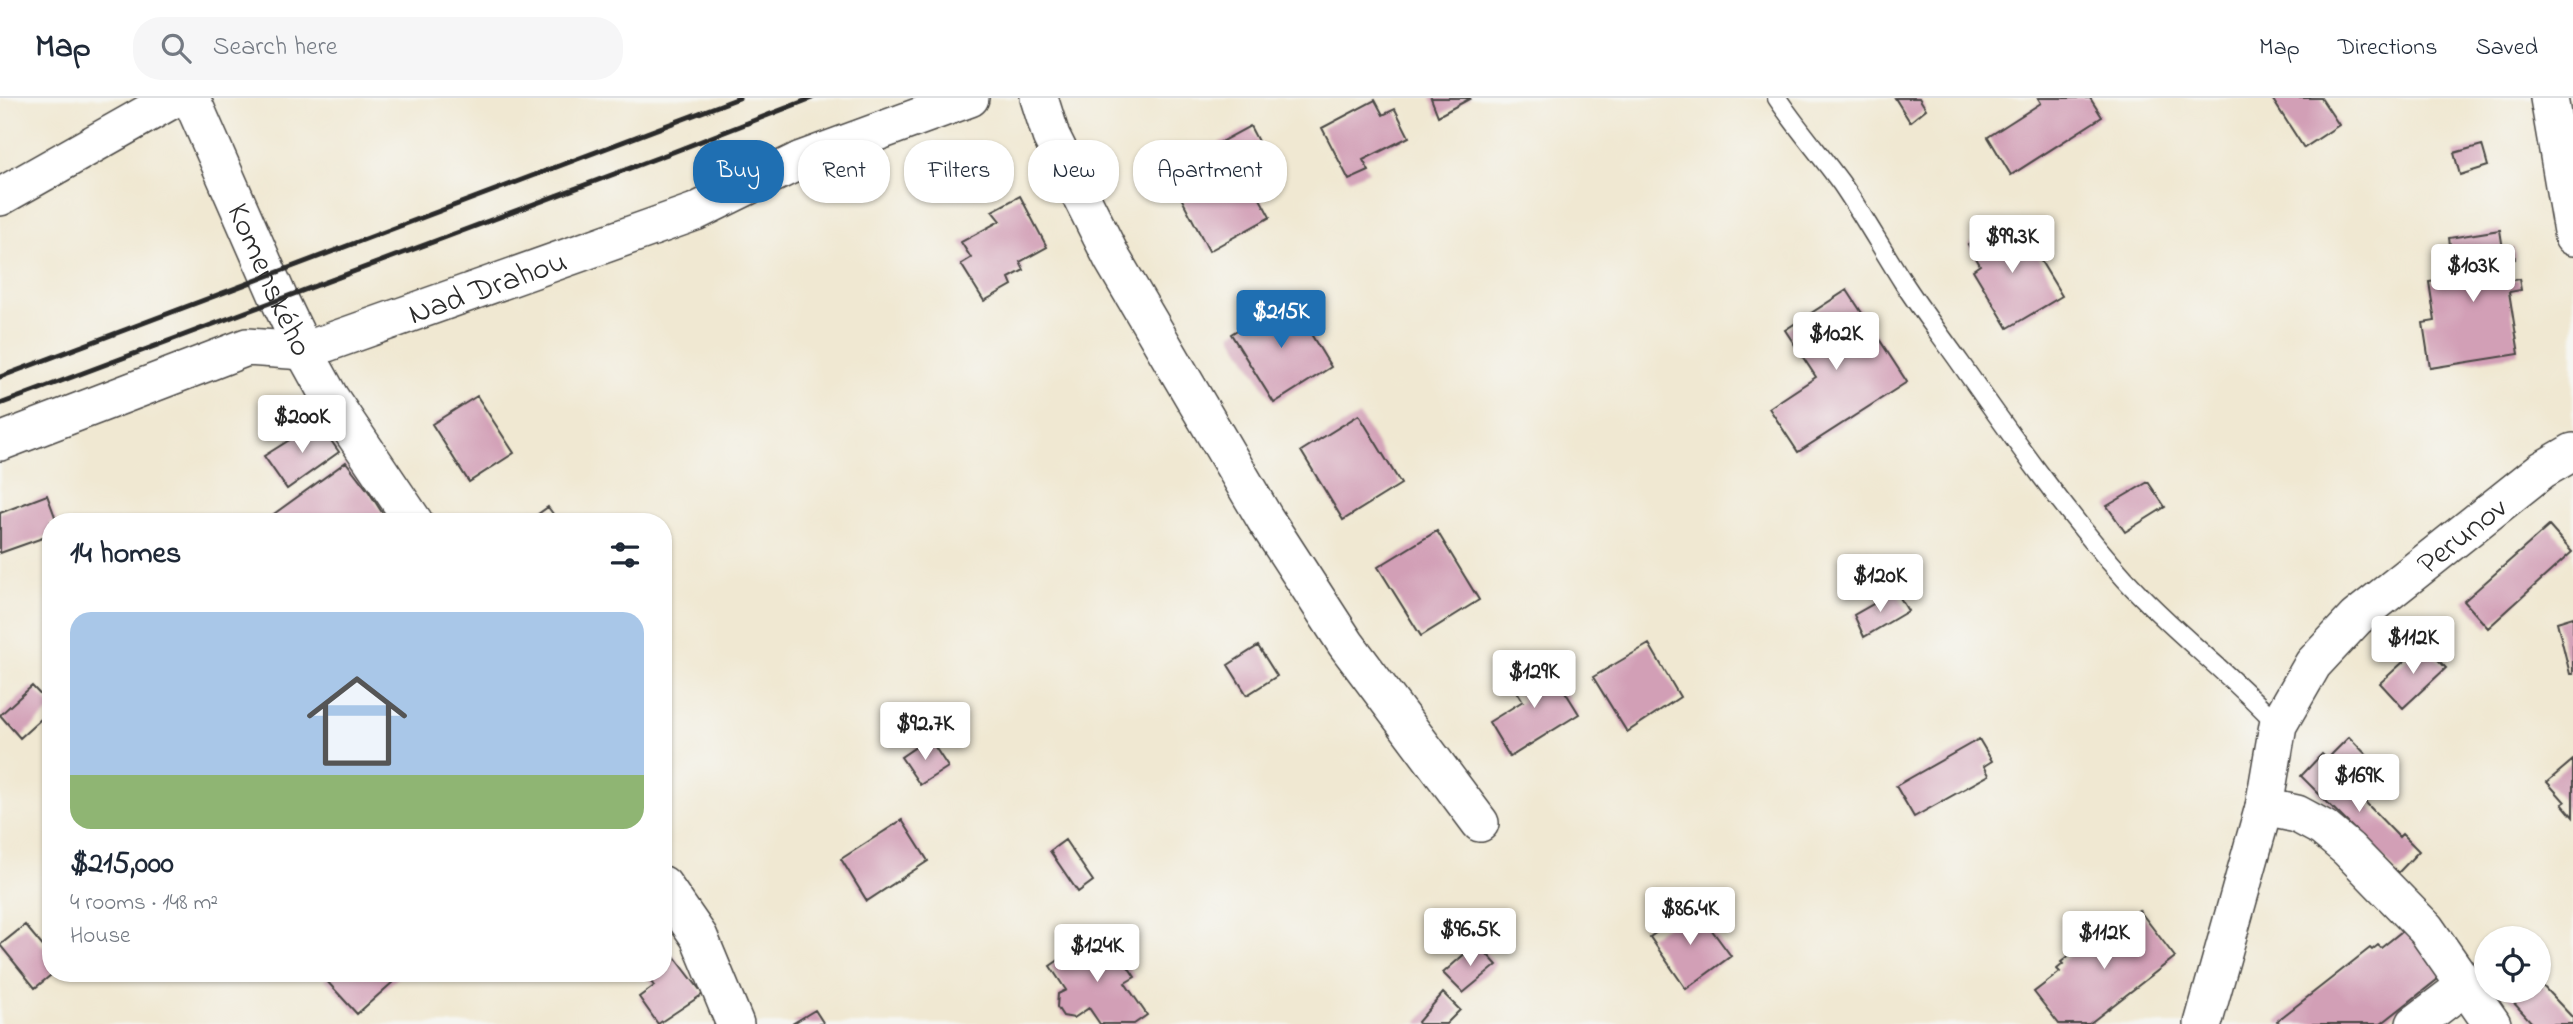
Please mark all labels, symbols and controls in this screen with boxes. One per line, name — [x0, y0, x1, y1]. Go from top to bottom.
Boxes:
search box — [133, 17, 623, 80]
text: Map — [35, 24, 91, 72]
icon: search — [157, 29, 195, 67]
text: Search here — [213, 29, 337, 67]
text: Map — [2259, 31, 2300, 66]
text: Directions — [2338, 31, 2437, 66]
text: Saved — [2475, 31, 2538, 66]
chip: Buy — [693, 140, 784, 203]
chip: Rent — [798, 140, 890, 203]
chip: Filters — [904, 140, 1014, 203]
chip: New — [1028, 140, 1119, 203]
chip: Apartment — [1133, 140, 1287, 203]
street label: Komenského — [213, 196, 323, 365]
pin: $99.3K — [1955, 216, 2069, 275]
text: $99.3K — [1985, 221, 2039, 254]
street label: Nad Drahou — [402, 239, 574, 339]
pin: $103K — [2424, 244, 2522, 304]
text: $103K — [2447, 250, 2499, 283]
pin: $215K — [1232, 290, 1330, 350]
text: $215K — [1253, 296, 1309, 329]
pin: $102K — [1787, 313, 1885, 372]
text: $102K — [1809, 318, 1863, 351]
pin: $200K — [253, 396, 351, 455]
text: $200K — [274, 401, 330, 434]
street label: Perunov — [2408, 486, 2519, 588]
text: 14 homes — [70, 533, 181, 577]
icon: filters — [606, 536, 644, 574]
pin: $120K — [1831, 554, 1929, 614]
text: $120K — [1853, 560, 1907, 593]
pin: $112K — [2364, 616, 2462, 676]
text: $112K — [2387, 622, 2439, 655]
pin: $129K — [1485, 650, 1583, 710]
text: $129K — [1509, 656, 1559, 689]
icon: home — [294, 658, 420, 784]
pin: $92.7K — [868, 702, 982, 762]
text: $92.7K — [896, 708, 954, 741]
pin: $169K — [2310, 754, 2408, 814]
text: $169K — [2334, 760, 2384, 793]
text: $215,000 — [70, 843, 174, 887]
text: 4 rooms · 148 m² — [70, 887, 218, 920]
pin: $86.4K — [1633, 888, 1747, 947]
text: $86.4K — [1661, 893, 1719, 926]
pin: $96.5K — [1413, 908, 1527, 968]
pin: $112K — [2055, 912, 2153, 971]
text: $96.5K — [1440, 914, 1500, 947]
text: $112K — [2078, 917, 2130, 950]
text: House — [70, 920, 130, 953]
pin: $124K — [1048, 924, 1146, 984]
map controls — [2474, 926, 2551, 1003]
button: locate — [2474, 926, 2551, 1003]
text: $124K — [1070, 930, 1124, 963]

